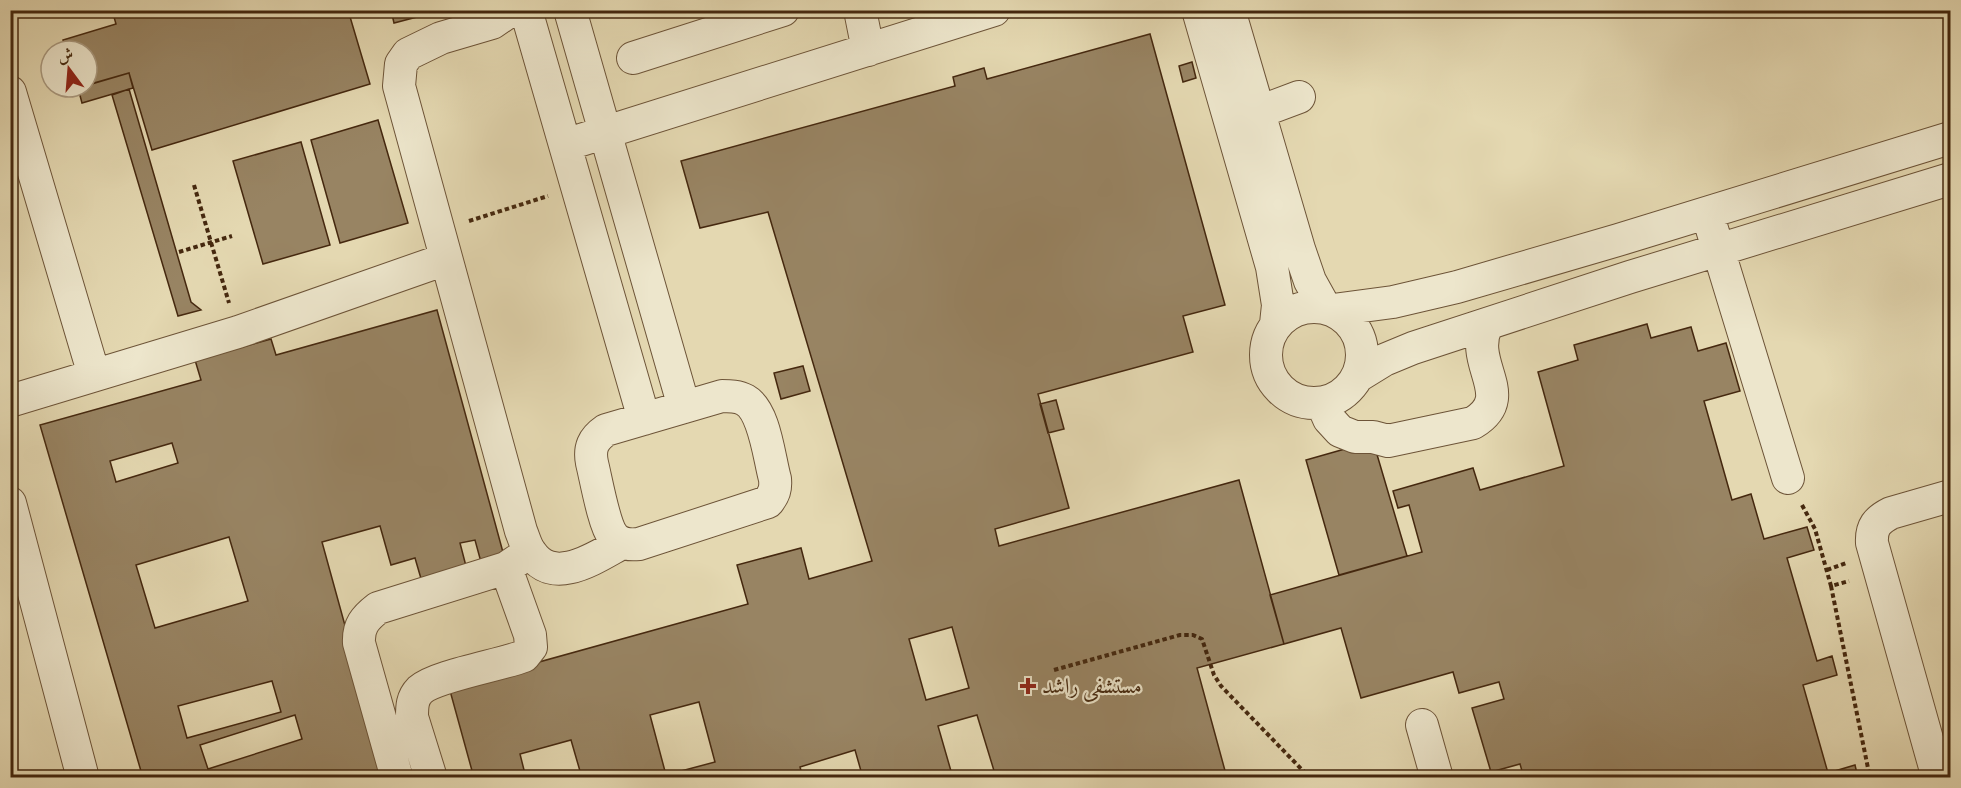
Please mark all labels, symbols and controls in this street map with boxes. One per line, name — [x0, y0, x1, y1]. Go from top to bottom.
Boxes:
north arrow — [39, 39, 99, 99]
text: ش — [55, 44, 76, 67]
place label: مستشفى راشد — [1042, 672, 1142, 702]
marker: مستشفى راشد — [1019, 677, 1037, 695]

